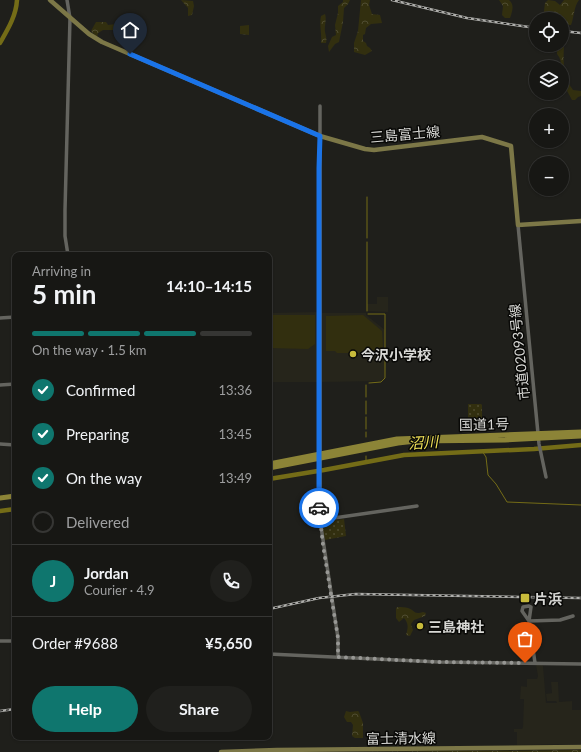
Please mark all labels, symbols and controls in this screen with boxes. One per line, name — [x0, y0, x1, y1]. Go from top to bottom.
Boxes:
map controls — [529, 12, 569, 196]
button: locate — [529, 12, 569, 52]
pin — [113, 13, 147, 54]
icon: home — [119, 19, 141, 41]
button: layers — [529, 60, 569, 100]
button: + — [529, 108, 569, 148]
street label: 三島富士線 — [369, 122, 441, 146]
button: − — [529, 156, 569, 196]
text: Arriving in — [32, 263, 91, 279]
text: 14:10–14:15 — [166, 277, 252, 295]
text: 5 min — [32, 278, 96, 310]
street label: 市道02093号線 — [505, 303, 533, 401]
text: On the way · 1.5 km — [32, 342, 146, 358]
place label: 今沢小学校 — [361, 346, 431, 363]
marker: 今沢小学校 — [348, 349, 358, 359]
icon: check — [32, 379, 54, 401]
text: Confirmed — [66, 381, 135, 399]
text: 13:36 — [219, 382, 252, 398]
street label: 国道1号 — [459, 415, 509, 433]
icon: check — [32, 423, 54, 445]
text: Preparing — [66, 425, 129, 443]
text: 13:45 — [219, 426, 252, 442]
water label: 沼川 — [407, 432, 441, 452]
icon: check — [32, 467, 54, 489]
text: On the way — [66, 469, 142, 487]
text: 13:49 — [219, 470, 252, 486]
courier — [299, 488, 339, 528]
icon: car — [308, 497, 330, 519]
text: Delivered — [66, 513, 129, 531]
button: phone — [210, 560, 252, 602]
text: Jordan — [84, 564, 129, 582]
text: J — [50, 572, 56, 590]
text: Courier · 4.9 — [84, 582, 155, 598]
place label: 片浜 — [534, 590, 562, 607]
marker: 片浜 — [519, 592, 531, 604]
place label: 三島神社 — [428, 618, 484, 635]
marker: 三島神社 — [415, 621, 425, 631]
pin — [508, 622, 542, 663]
icon: bag — [514, 628, 536, 650]
text: Order #9688 — [32, 634, 118, 652]
text: ¥5,650 — [205, 634, 252, 652]
button: Help — [32, 686, 138, 732]
button: Share — [146, 686, 252, 732]
street label: 富士清水線 — [366, 729, 436, 747]

